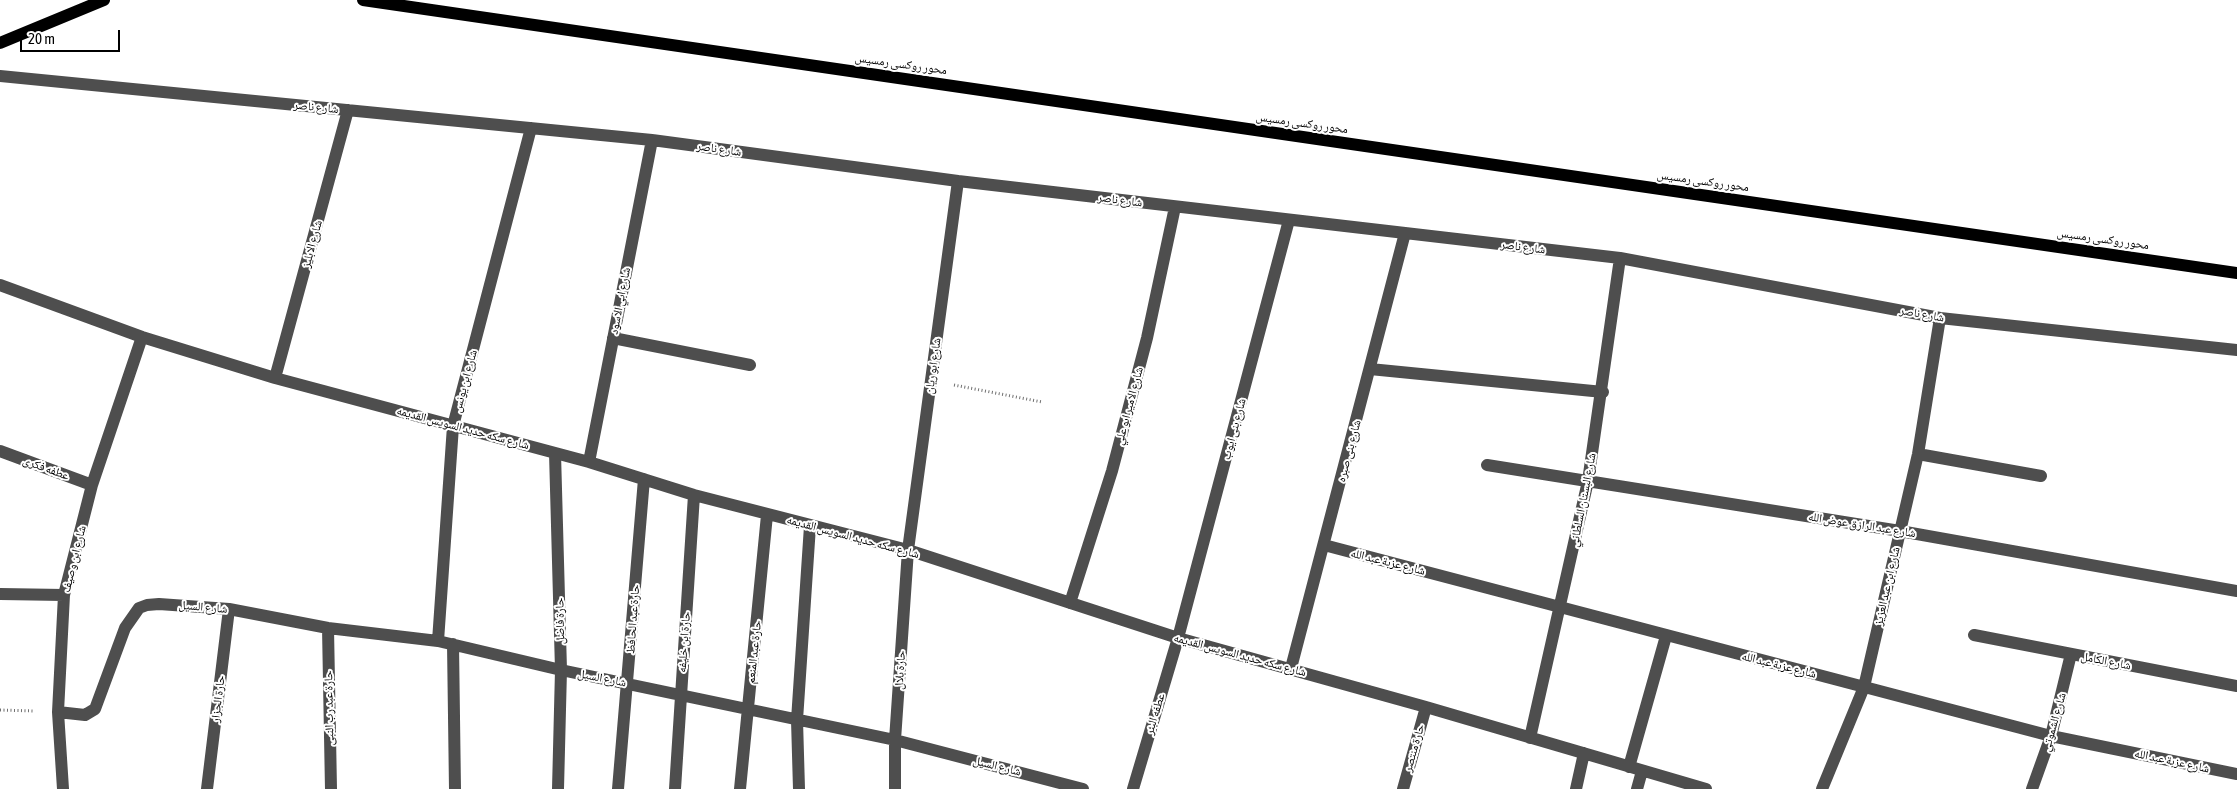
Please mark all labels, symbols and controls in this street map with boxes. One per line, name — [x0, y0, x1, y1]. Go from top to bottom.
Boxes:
scale bar — [22, 20, 122, 52]
text: 20 m — [28, 30, 55, 47]
street label: محور روكسى رمسيس — [854, 50, 948, 78]
street label: شارع ناصر — [293, 97, 339, 117]
street label: محور روكسى رمسيس — [1255, 109, 1349, 137]
street label: شارع ناصر — [696, 139, 742, 159]
street label: محور روكسى رمسيس — [1656, 167, 1750, 195]
street label: شارع ناصر — [1097, 190, 1143, 210]
street label: شارع الابليز — [299, 219, 325, 269]
street label: محور روكسى رمسيس — [2056, 225, 2150, 253]
street label: شارع ناصر — [1500, 237, 1546, 257]
street label: شارع ابي الاسود — [606, 266, 634, 336]
street label: شارع ناصر — [1899, 303, 1945, 325]
street label: شارع ابو ريان — [922, 337, 944, 395]
street label: شارع ابن يونس — [450, 348, 480, 414]
street label: شارع الامير ابو علي — [1112, 365, 1146, 447]
street label: شارع بنى ايوب — [1219, 397, 1249, 461]
street label: شارع سكه حديد السويس القديمه — [395, 403, 531, 453]
street label: شارع بنى صبره — [1334, 418, 1364, 484]
street label: شارع البستان السلطاني — [1567, 452, 1599, 548]
street label: عطفه فكرى — [21, 453, 71, 483]
street label: شارع عبد الرازق عوض الله — [1807, 509, 1917, 541]
street label: شارع سكه حديد السويس القديمه — [785, 512, 921, 562]
street label: شارع ابن وصيف — [59, 524, 89, 594]
street label: شارع ابن عبد العزيز — [1871, 545, 1903, 627]
street label: شارع عزبة عبد الله — [1349, 546, 1427, 578]
street label: حارة عبد الحافظ — [623, 584, 643, 654]
street label: شارع السيل — [178, 598, 228, 616]
street label: حارة فاضل — [552, 598, 568, 644]
street label: حارة ابن خليفه — [675, 611, 693, 673]
street label: حارة عبد المنعم — [743, 619, 765, 685]
street label: شارع سكه حديد السويس القديمه — [1172, 630, 1308, 680]
street label: شارع عزبة عبد الله — [1740, 649, 1818, 681]
street label: شارع الكامل — [2080, 649, 2132, 673]
street label: حارة بلال — [891, 650, 909, 690]
street label: شارع السيل — [576, 666, 628, 690]
street label: حارة عبد رب النبى — [321, 670, 337, 746]
street label: حارة الجزار — [208, 675, 228, 723]
street label: شارع الشموتي — [2039, 691, 2069, 753]
street label: عطفه البئر — [1142, 692, 1168, 736]
street label: حارة منتصر — [1400, 722, 1428, 774]
street label: شارع عزبة عبد الله — [2133, 746, 2211, 776]
street label: شارع السيل — [971, 753, 1023, 779]

